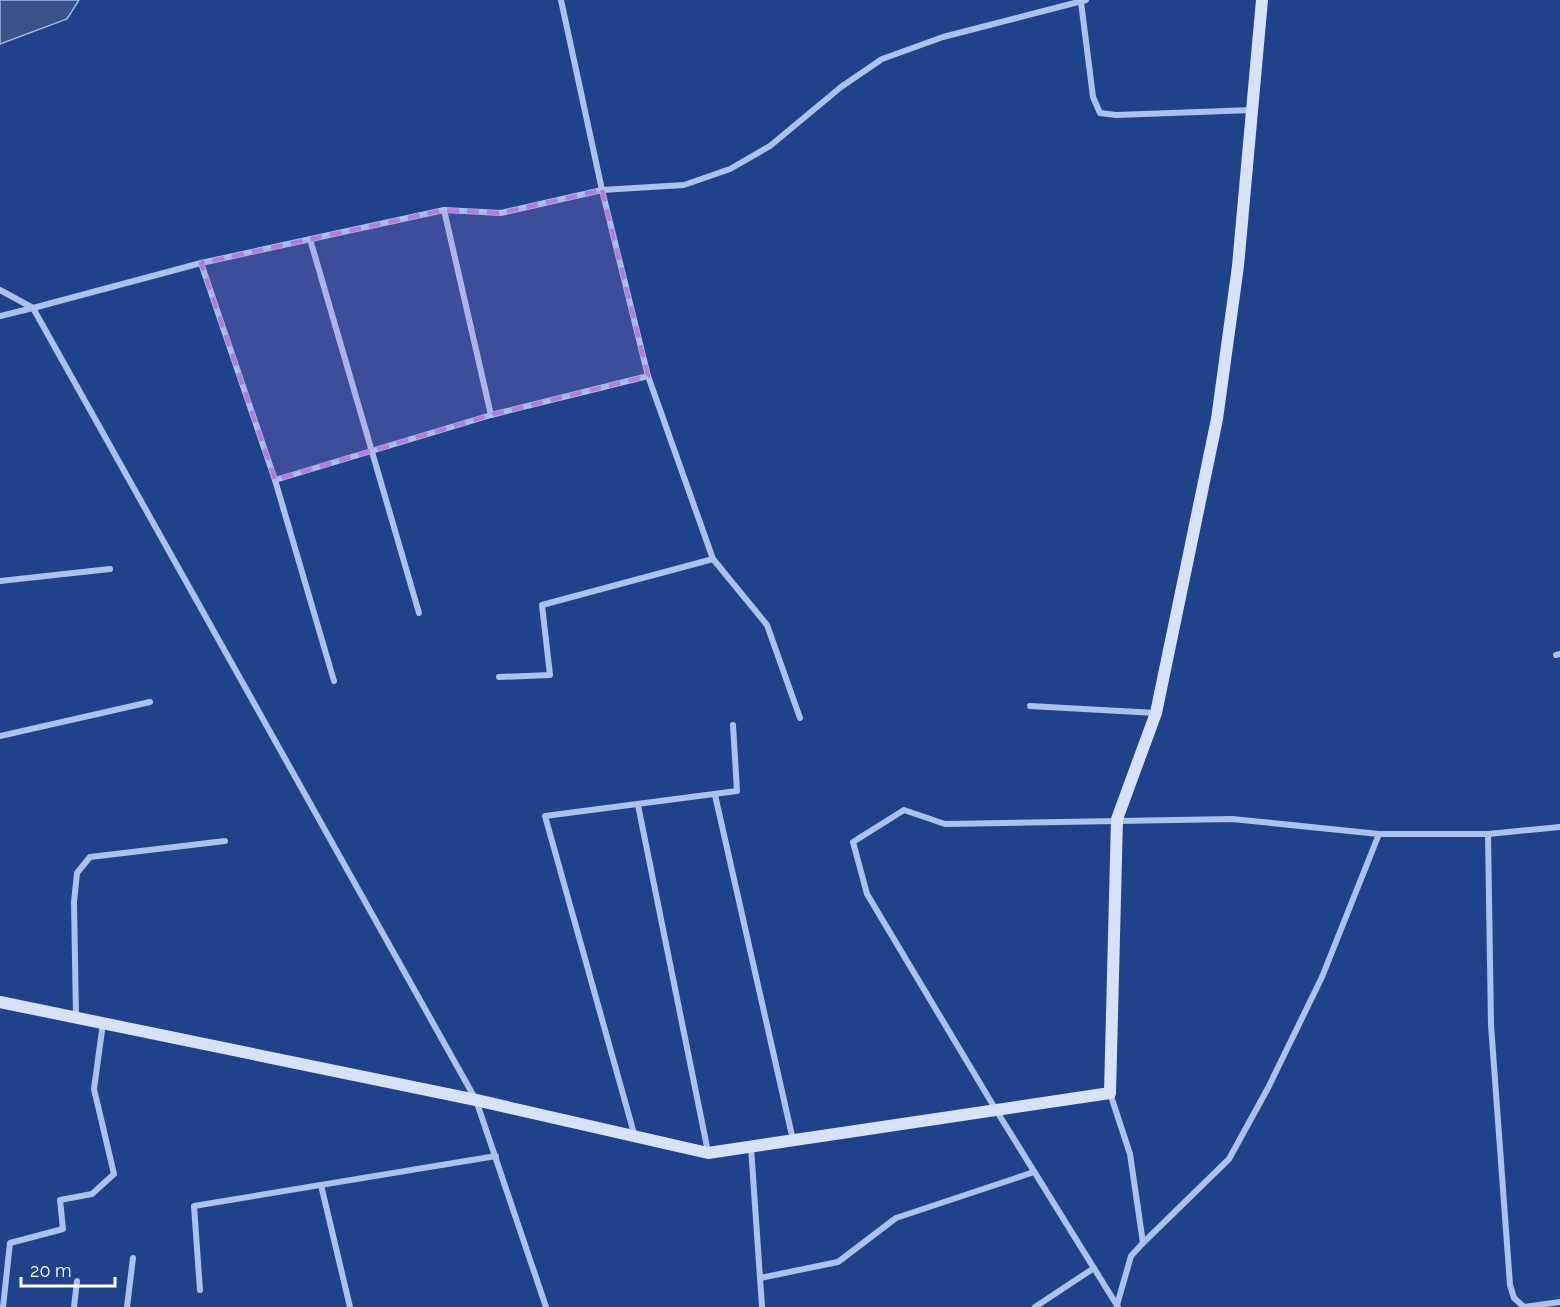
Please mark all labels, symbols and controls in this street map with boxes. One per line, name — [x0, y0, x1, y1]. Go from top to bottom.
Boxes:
scale bar — [21, 1250, 116, 1288]
text: 20 m — [30, 1260, 72, 1281]

